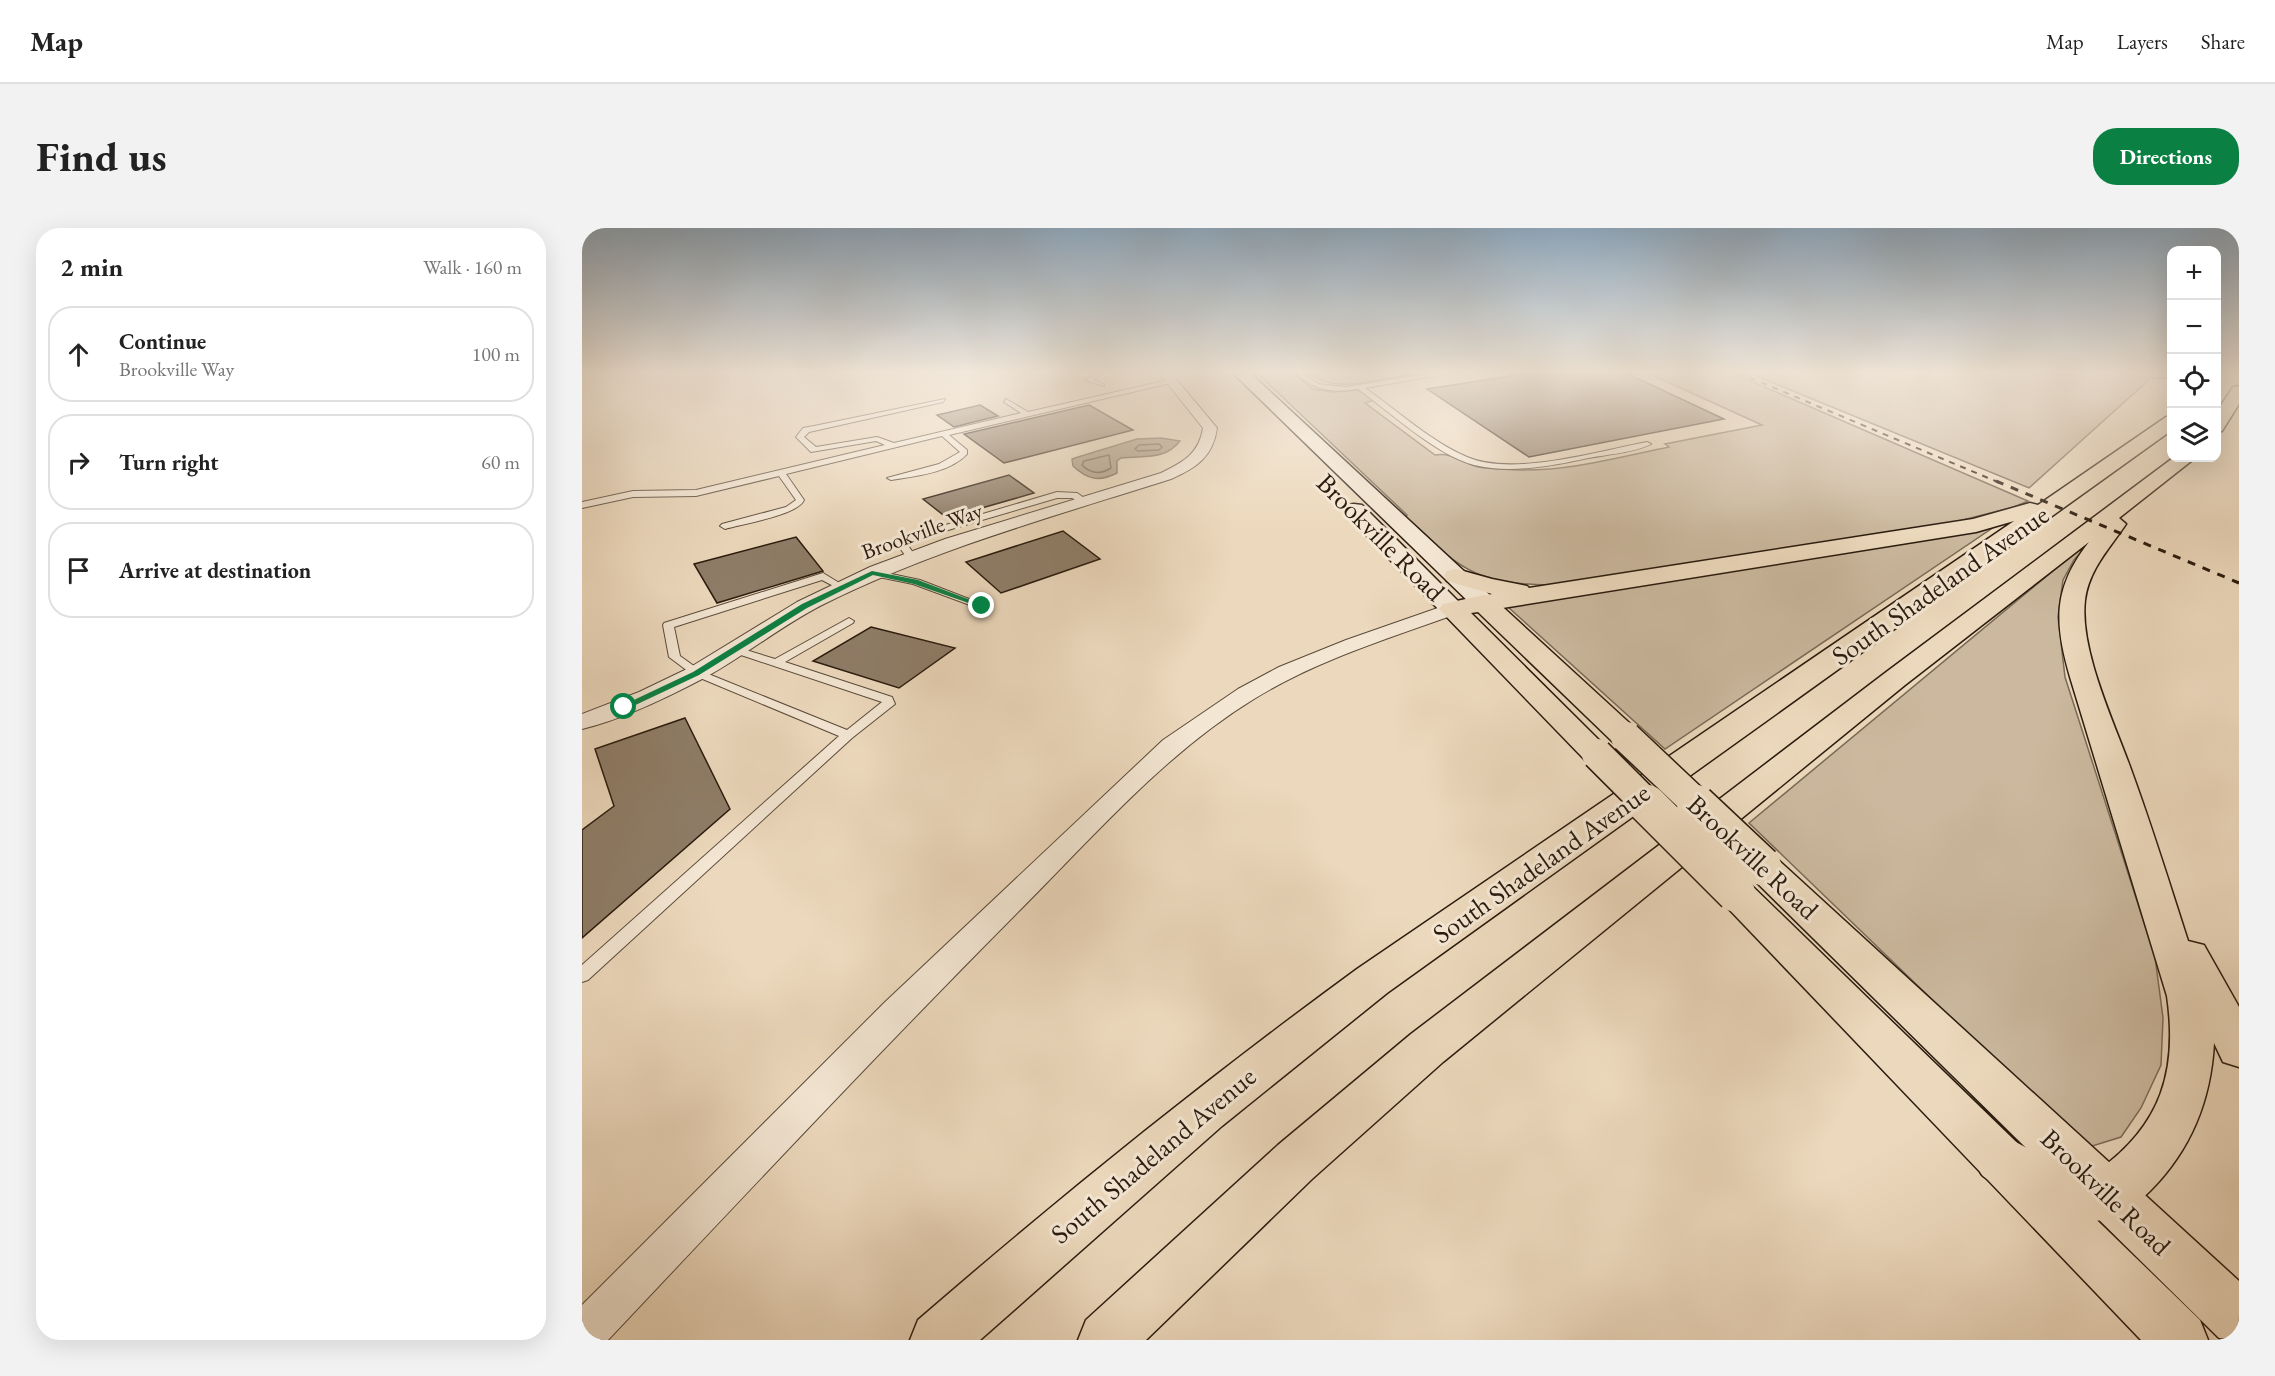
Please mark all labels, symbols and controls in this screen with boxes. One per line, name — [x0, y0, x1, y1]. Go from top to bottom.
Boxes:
text: Map — [30, 23, 83, 59]
text: Map — [2046, 28, 2084, 55]
text: Layers — [2117, 28, 2168, 55]
text: Share — [2201, 28, 2245, 55]
button: Directions — [2093, 128, 2239, 185]
text: Find us — [36, 129, 167, 184]
map controls — [2167, 246, 2221, 462]
button: + — [2167, 246, 2221, 300]
text: 2 min — [60, 250, 123, 284]
text: Walk · 160 m — [423, 254, 522, 280]
button: − — [2167, 300, 2221, 354]
text: Continue — [119, 327, 206, 356]
icon: ahead — [62, 338, 95, 371]
text: 100 m — [472, 341, 520, 367]
button: locate — [2167, 354, 2221, 408]
text: Brookville Way — [119, 356, 234, 382]
button: layers — [2167, 408, 2221, 462]
icon: right — [62, 446, 95, 479]
text: Turn right — [119, 448, 218, 477]
text: 60 m — [481, 449, 520, 475]
street label: Brookville Road — [1309, 465, 1453, 609]
street label: Brookville Way — [857, 496, 987, 566]
street label: South Shadeland Avenue — [1825, 497, 2055, 673]
icon: arrive — [62, 554, 95, 587]
text: Arrive at destination — [119, 556, 311, 585]
route end — [968, 592, 994, 618]
route start — [610, 693, 636, 719]
street label: South Shadeland Avenue — [1426, 775, 1656, 951]
street label: Brookville Road — [1680, 787, 1827, 927]
street label: South Shadeland Avenue — [1043, 1059, 1263, 1251]
street label: Brookville Road — [2034, 1121, 2179, 1263]

